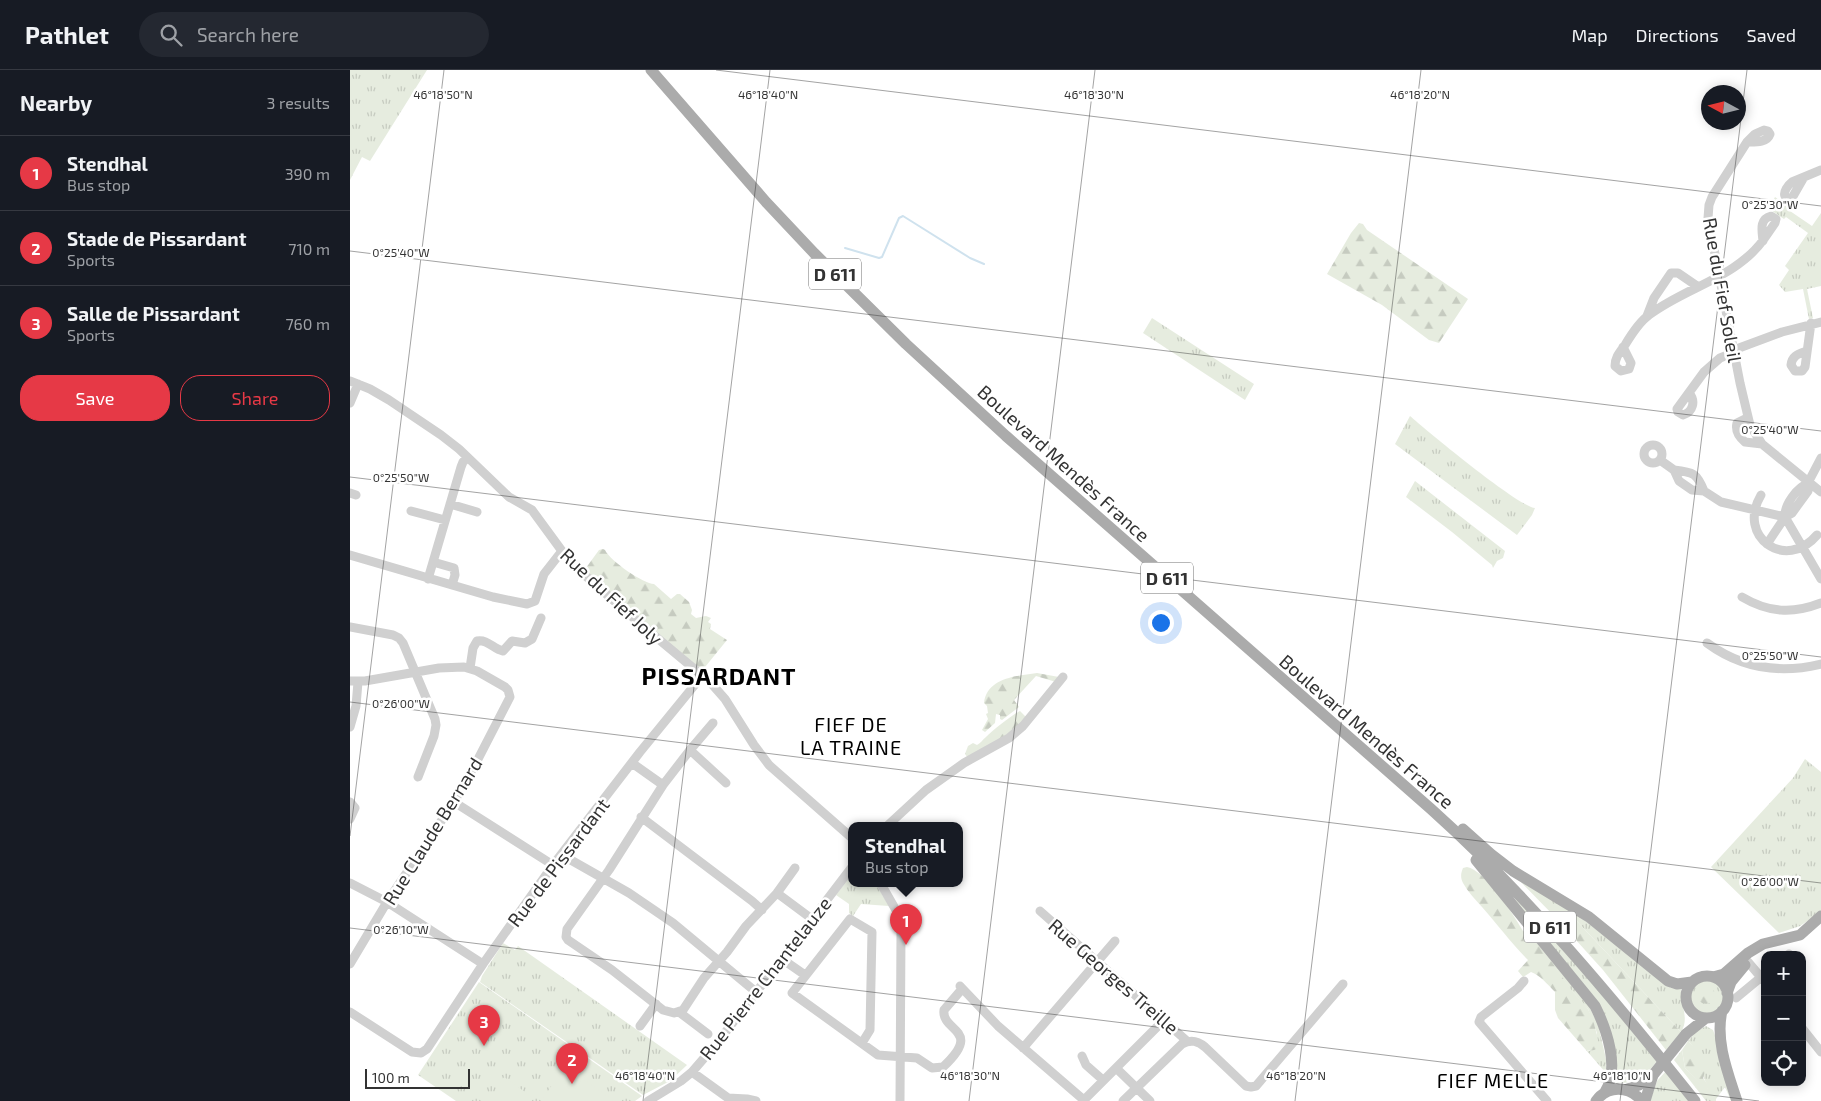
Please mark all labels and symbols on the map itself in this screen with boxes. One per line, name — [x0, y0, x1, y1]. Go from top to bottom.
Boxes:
north arrow — [1701, 85, 1746, 130]
text: 46°18'50"N — [413, 87, 473, 101]
text: 46°18'40"N — [738, 87, 798, 101]
text: 46°18'30"N — [1064, 87, 1124, 101]
text: 46°18'20"N — [1390, 87, 1450, 101]
text: 0°25'30"W — [1742, 197, 1798, 211]
street label: Rue du Fief Soleil — [1699, 216, 1747, 365]
text: 0°25'40"W — [372, 245, 430, 259]
road number: D 611 — [809, 258, 861, 290]
street label: Boulevard Mendès France — [973, 380, 1155, 546]
text: 0°25'40"W — [1741, 422, 1799, 436]
text: 0°25'50"W — [373, 470, 429, 484]
street label: Rue du Fief Joly — [556, 543, 668, 649]
road number: D 611 — [1141, 562, 1193, 594]
your location — [1148, 610, 1174, 636]
text: 0°25'50"W — [1742, 648, 1798, 662]
street label: Boulevard Mendès France — [1275, 649, 1459, 813]
district label: PISSARDANT — [642, 661, 796, 690]
text: 0°26'00"W — [372, 696, 430, 710]
district label: FIEF DE LA TRAINE — [800, 712, 902, 759]
street label: Rue Claude Bernard — [377, 753, 487, 909]
street label: Rue de Pissardant — [502, 793, 614, 931]
text: 0°26'00"W — [1741, 874, 1799, 888]
street label: Rue Pierre Chantelauze — [694, 892, 836, 1064]
pin: 1 — [890, 904, 922, 945]
road number: D 611 — [1524, 912, 1576, 942]
street label: Rue Georges Treille — [1044, 913, 1184, 1039]
text: 0°26'10"W — [373, 922, 429, 936]
pin: 3 — [468, 1005, 500, 1046]
pin: 2 — [556, 1043, 588, 1084]
scale bar — [365, 1066, 470, 1089]
text: 46°18'40"N — [615, 1068, 675, 1082]
text: 46°18'30"N — [940, 1068, 1000, 1082]
text: 46°18'20"N — [1266, 1068, 1326, 1082]
district label: FIEF MELLE — [1437, 1068, 1549, 1092]
text: 46°18'10"N — [1593, 1068, 1651, 1082]

